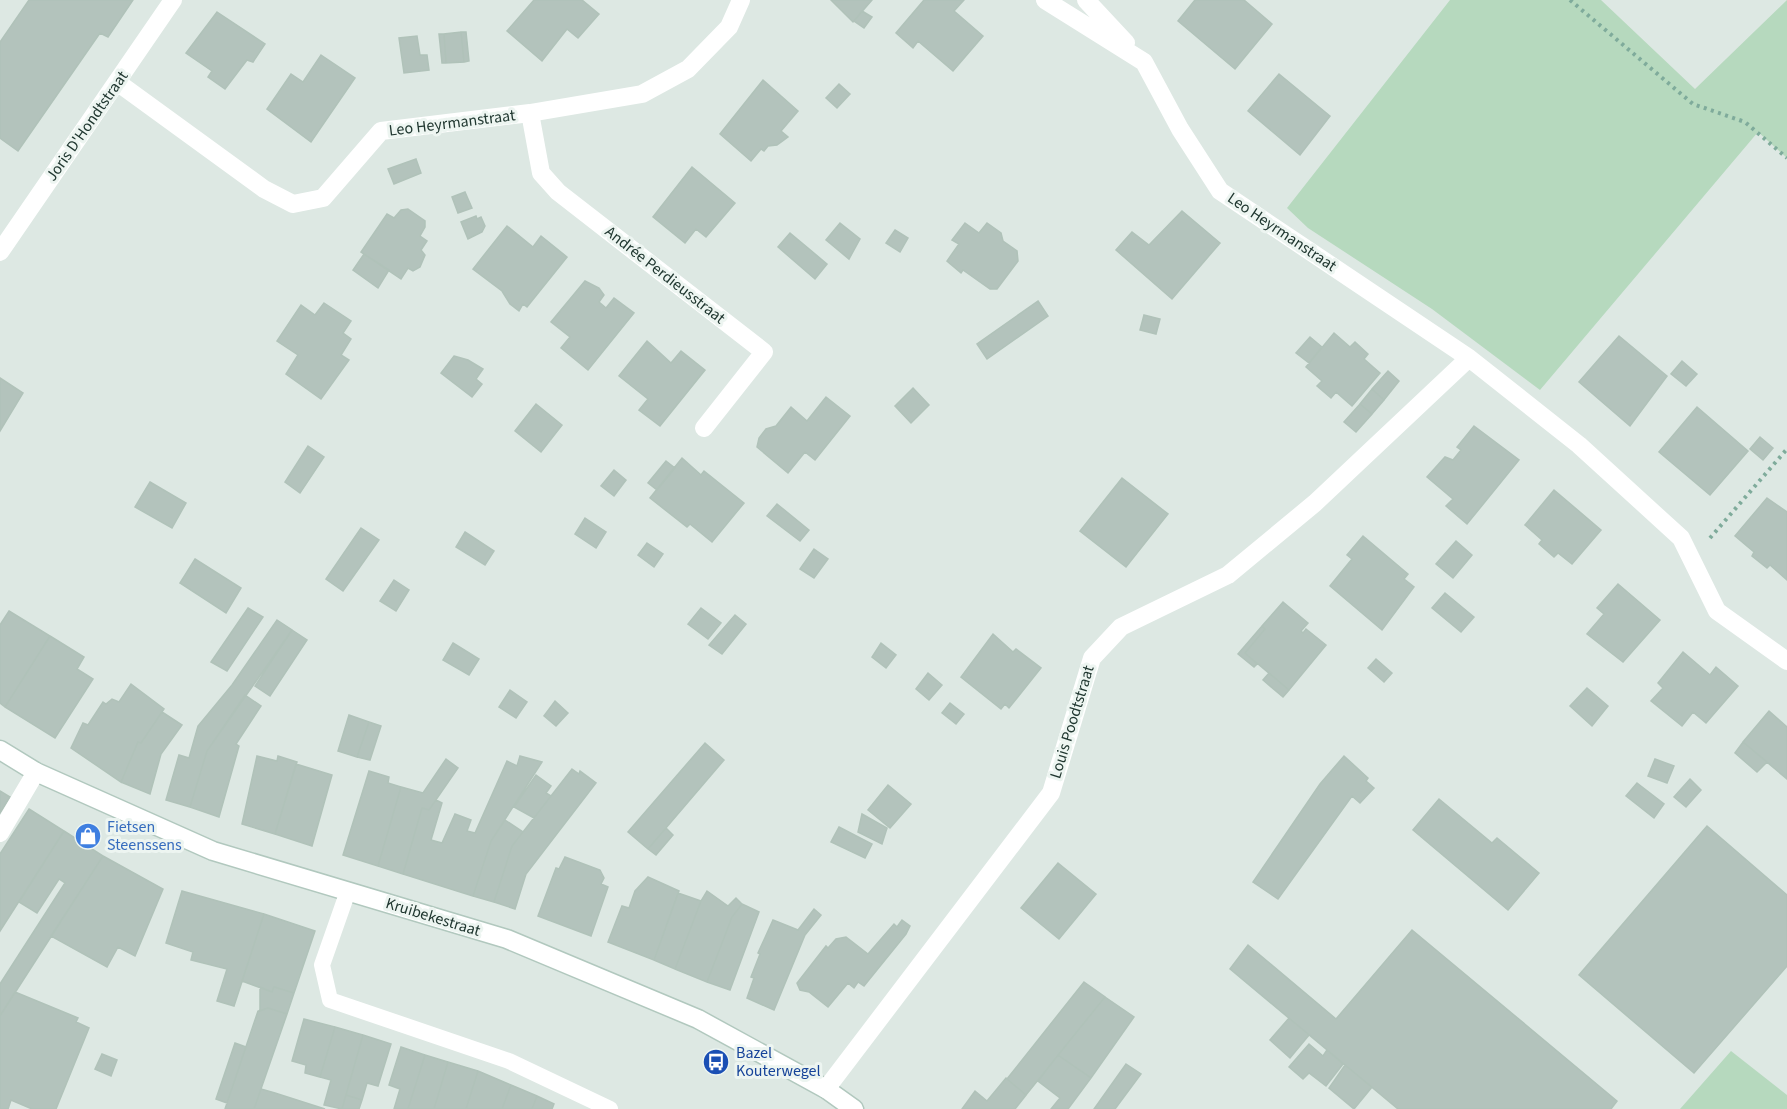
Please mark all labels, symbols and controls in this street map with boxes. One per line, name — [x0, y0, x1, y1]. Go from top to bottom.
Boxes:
street label: Joris D'Hondtstraat — [41, 66, 134, 185]
street label: Leo Heyrmanstraat — [388, 104, 517, 142]
street label: Leo Heyrmanstraat — [1223, 187, 1341, 277]
street label: Andrée Perdieusstraat — [600, 221, 730, 329]
street label: Louis Poodtstraat — [1044, 662, 1100, 781]
place label: Fietsen Steenssens — [107, 816, 182, 856]
shop icon: Fietsen Steenssens — [73, 821, 103, 851]
street label: Kruibekestraat — [383, 892, 484, 942]
place label: Bazel Kouterwegel — [736, 1042, 821, 1082]
bus stop icon: Bazel Kouterwegel — [701, 1047, 731, 1077]

